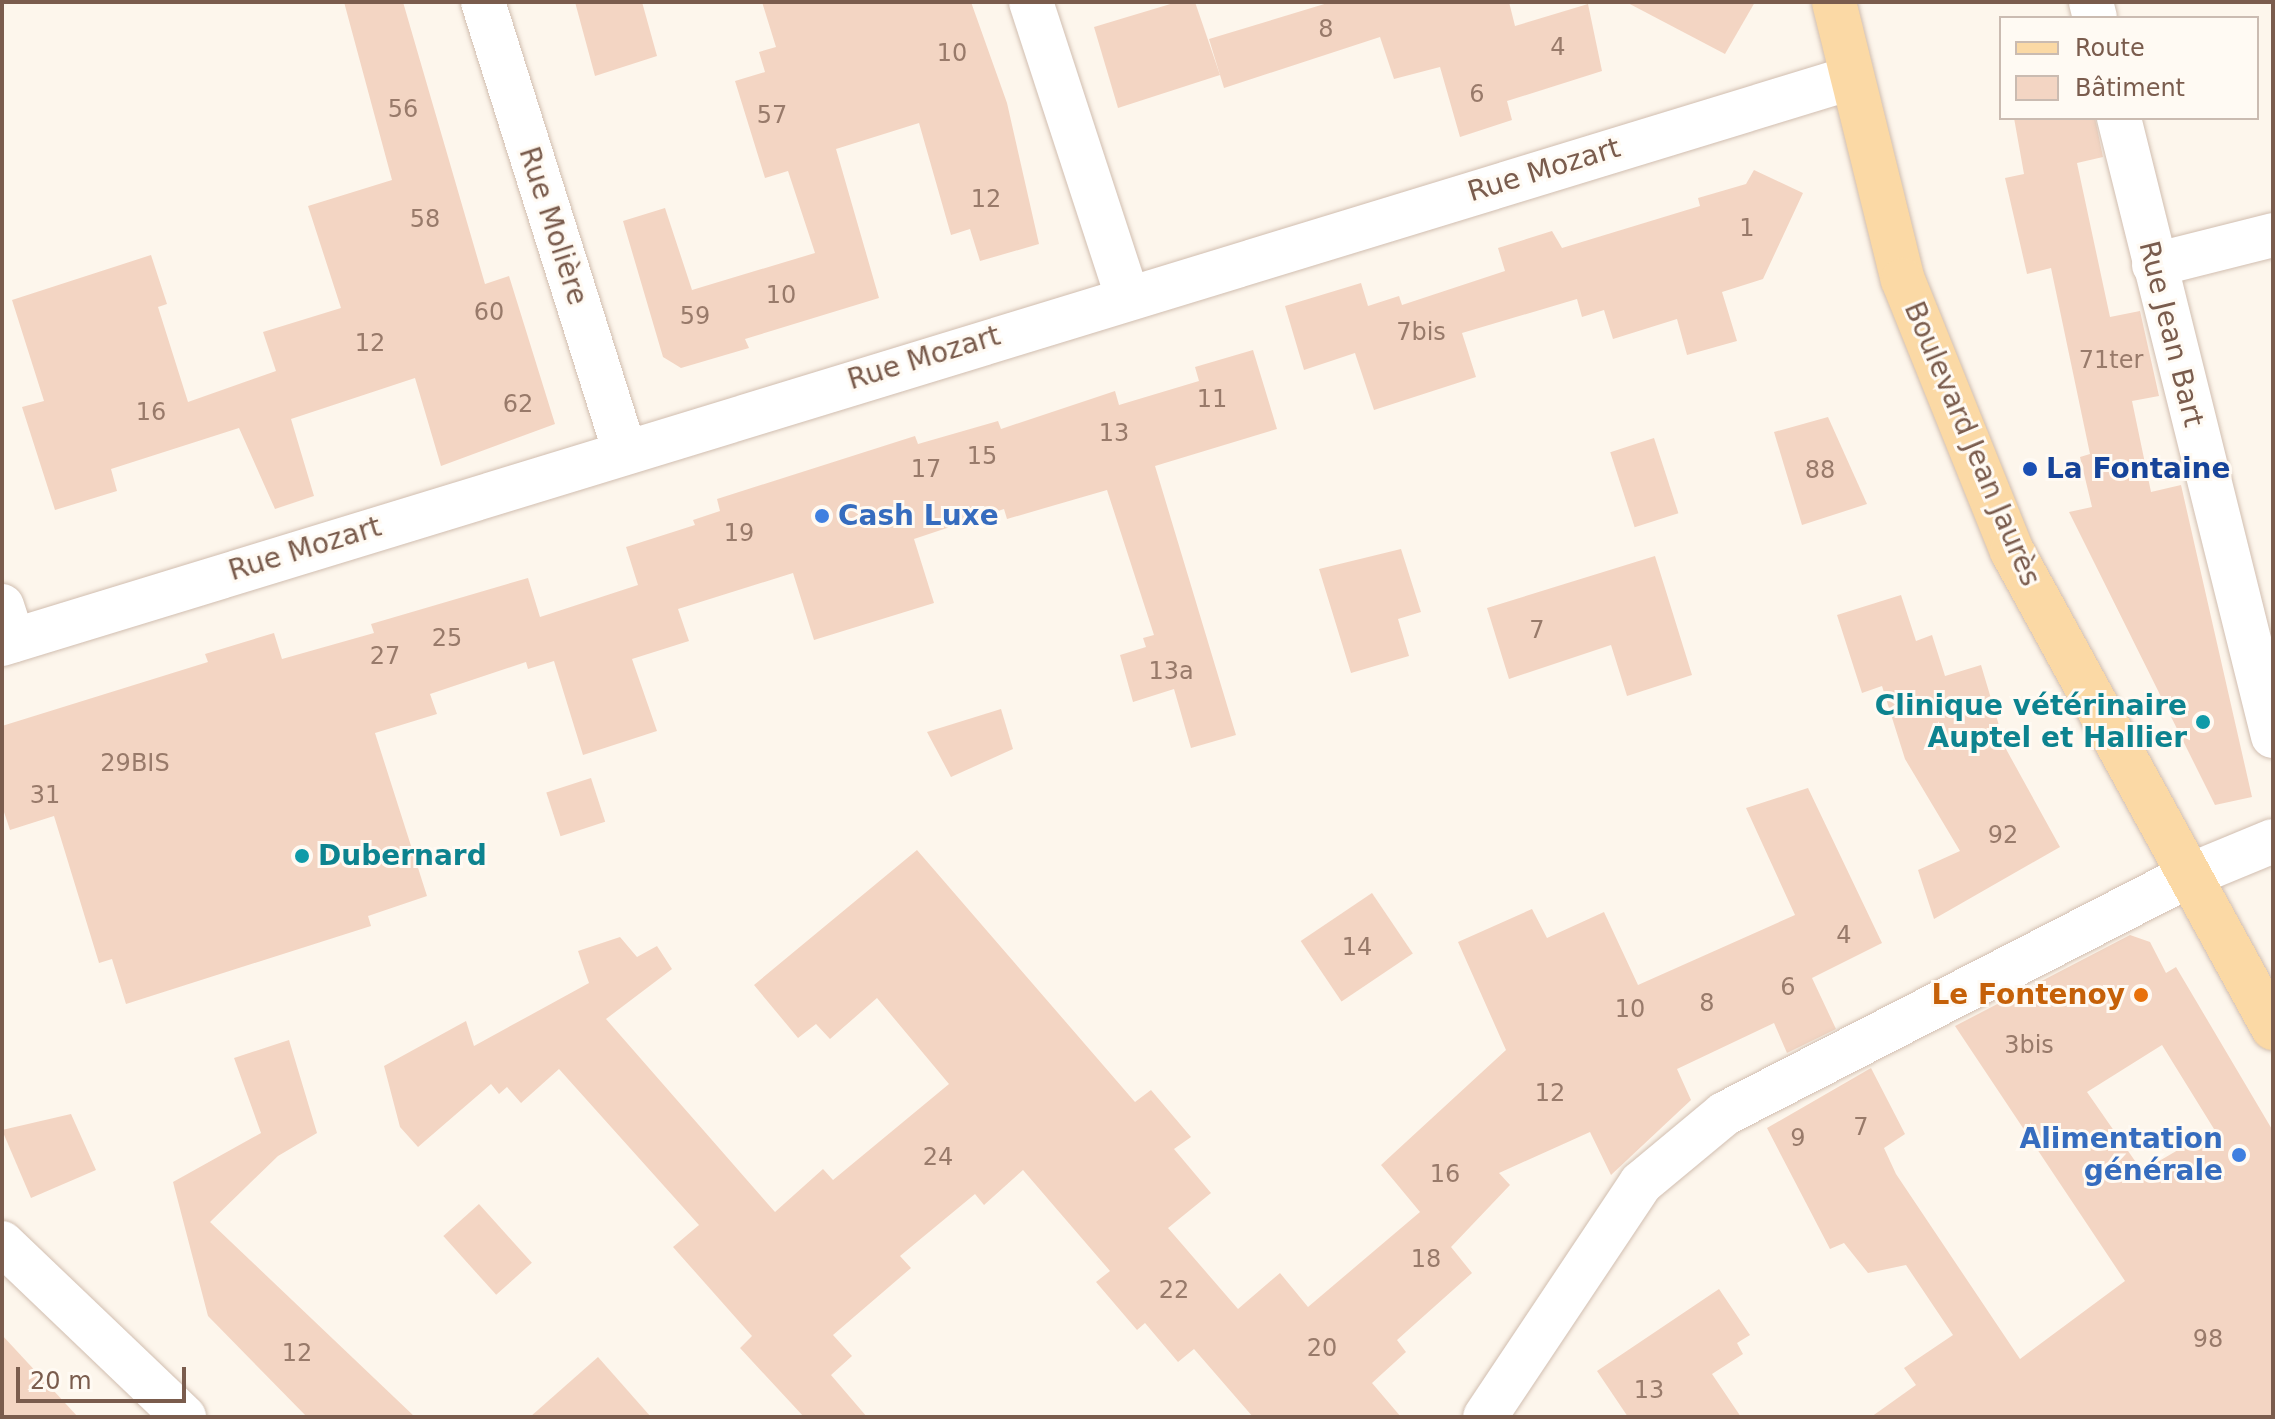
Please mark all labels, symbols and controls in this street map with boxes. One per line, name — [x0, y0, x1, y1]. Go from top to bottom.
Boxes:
house number: 8 — [1318, 16, 1334, 44]
legend — [1999, 16, 2259, 120]
house number: 4 — [1550, 34, 1566, 62]
text: Route — [2075, 34, 2145, 62]
house number: 10 — [937, 40, 967, 68]
text: Bâtiment — [2075, 74, 2185, 102]
house number: 6 — [1469, 81, 1485, 109]
house number: 56 — [388, 96, 418, 124]
house number: 57 — [757, 102, 787, 130]
street label: Rue Mozart — [1464, 131, 1624, 209]
street label: Rue Molière — [512, 143, 594, 309]
house number: 12 — [971, 186, 1001, 214]
house number: 58 — [410, 206, 440, 234]
house number: 1 — [1739, 215, 1755, 243]
street label: Rue Jean Bart — [2132, 238, 2210, 430]
house number: 10 — [766, 282, 796, 310]
street label: Boulevard Jean Jaurès — [1897, 297, 2047, 591]
house number: 60 — [474, 299, 504, 327]
house number: 59 — [680, 303, 710, 331]
street label: Rue Mozart — [844, 319, 1004, 397]
house number: 7bis — [1396, 319, 1446, 347]
house number: 12 — [355, 330, 385, 358]
house number: 71ter — [2079, 347, 2143, 375]
house number: 11 — [1197, 386, 1227, 414]
house number: 62 — [503, 391, 533, 419]
house number: 16 — [136, 399, 166, 427]
house number: 13 — [1099, 420, 1129, 448]
house number: 15 — [967, 443, 997, 471]
place label: La Fontaine — [2046, 452, 2230, 486]
house number: 17 — [911, 456, 941, 484]
house number: 88 — [1805, 457, 1835, 485]
marker: La Fontaine — [2021, 460, 2039, 478]
place label: Cash Luxe — [838, 499, 999, 533]
marker: Cash Luxe — [813, 507, 831, 525]
street label: Rue Mozart — [225, 510, 385, 588]
house number: 19 — [724, 520, 754, 548]
house number: 7 — [1529, 617, 1545, 645]
house number: 25 — [432, 625, 462, 653]
house number: 27 — [370, 643, 400, 671]
house number: 13a — [1148, 658, 1194, 686]
place label: Clinique vétérinaire Auptel et Hallier — [1875, 689, 2187, 755]
marker: Clinique vétérinaire Auptel et Hallier — [2194, 713, 2212, 731]
house number: 29BIS — [100, 750, 170, 778]
house number: 31 — [30, 782, 60, 810]
house number: 92 — [1988, 822, 2018, 850]
place label: Dubernard — [318, 839, 487, 873]
marker: Dubernard — [293, 847, 311, 865]
house number: 4 — [1836, 922, 1852, 950]
house number: 14 — [1342, 934, 1372, 962]
house number: 6 — [1780, 974, 1796, 1002]
place label: Le Fontenoy — [1931, 978, 2125, 1012]
marker: Le Fontenoy — [2132, 986, 2150, 1004]
house number: 8 — [1699, 990, 1715, 1018]
house number: 10 — [1615, 996, 1645, 1024]
house number: 3bis — [2004, 1032, 2054, 1060]
house number: 12 — [1535, 1080, 1565, 1108]
house number: 7 — [1853, 1114, 1869, 1142]
place label: Alimentation générale — [2020, 1122, 2223, 1188]
house number: 9 — [1790, 1125, 1806, 1153]
house number: 24 — [923, 1144, 953, 1172]
marker: Alimentation générale — [2230, 1146, 2248, 1164]
house number: 16 — [1430, 1161, 1460, 1189]
house number: 18 — [1411, 1246, 1441, 1274]
house number: 22 — [1159, 1277, 1189, 1305]
house number: 98 — [2193, 1326, 2223, 1354]
house number: 20 — [1307, 1335, 1337, 1363]
house number: 12 — [282, 1340, 312, 1368]
scale bar — [20, 1351, 190, 1401]
text: 20 m — [30, 1367, 92, 1395]
house number: 13 — [1634, 1377, 1664, 1405]

